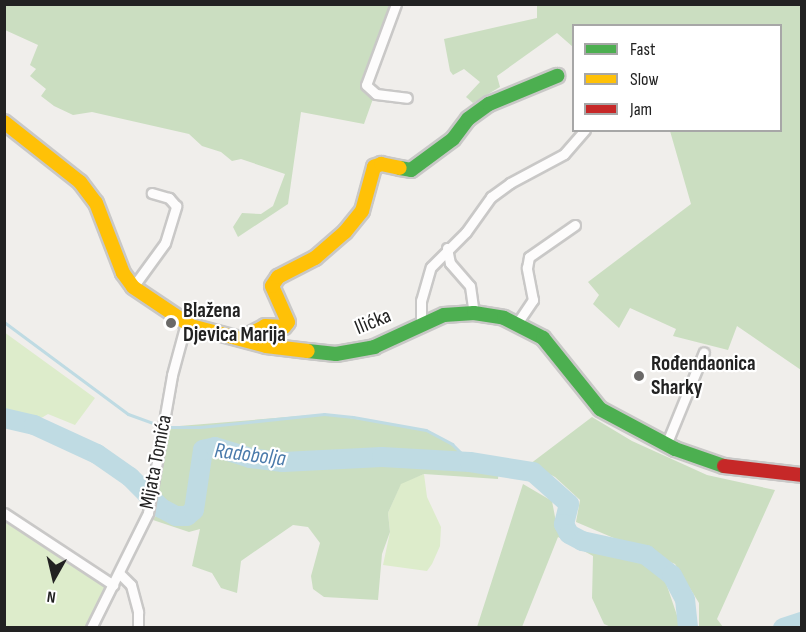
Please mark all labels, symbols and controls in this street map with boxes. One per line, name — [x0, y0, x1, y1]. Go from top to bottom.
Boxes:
legend — [572, 24, 782, 132]
text: Fast — [630, 39, 655, 60]
text: Slow — [630, 69, 659, 90]
text: Jam — [630, 99, 652, 120]
place label: Blažena Djevica Marija — [183, 298, 286, 348]
street label: Ilićka — [351, 303, 395, 341]
marker: Blažena Djevica Marija — [164, 316, 178, 330]
place label: Rođendaonica Sharky — [651, 351, 756, 401]
marker: Rođendaonica Sharky — [632, 369, 646, 383]
street label: Mijata Tomića — [135, 413, 177, 511]
water label: Radobolja — [213, 438, 287, 472]
north arrow — [24, 548, 84, 608]
text: N — [46, 586, 57, 606]

